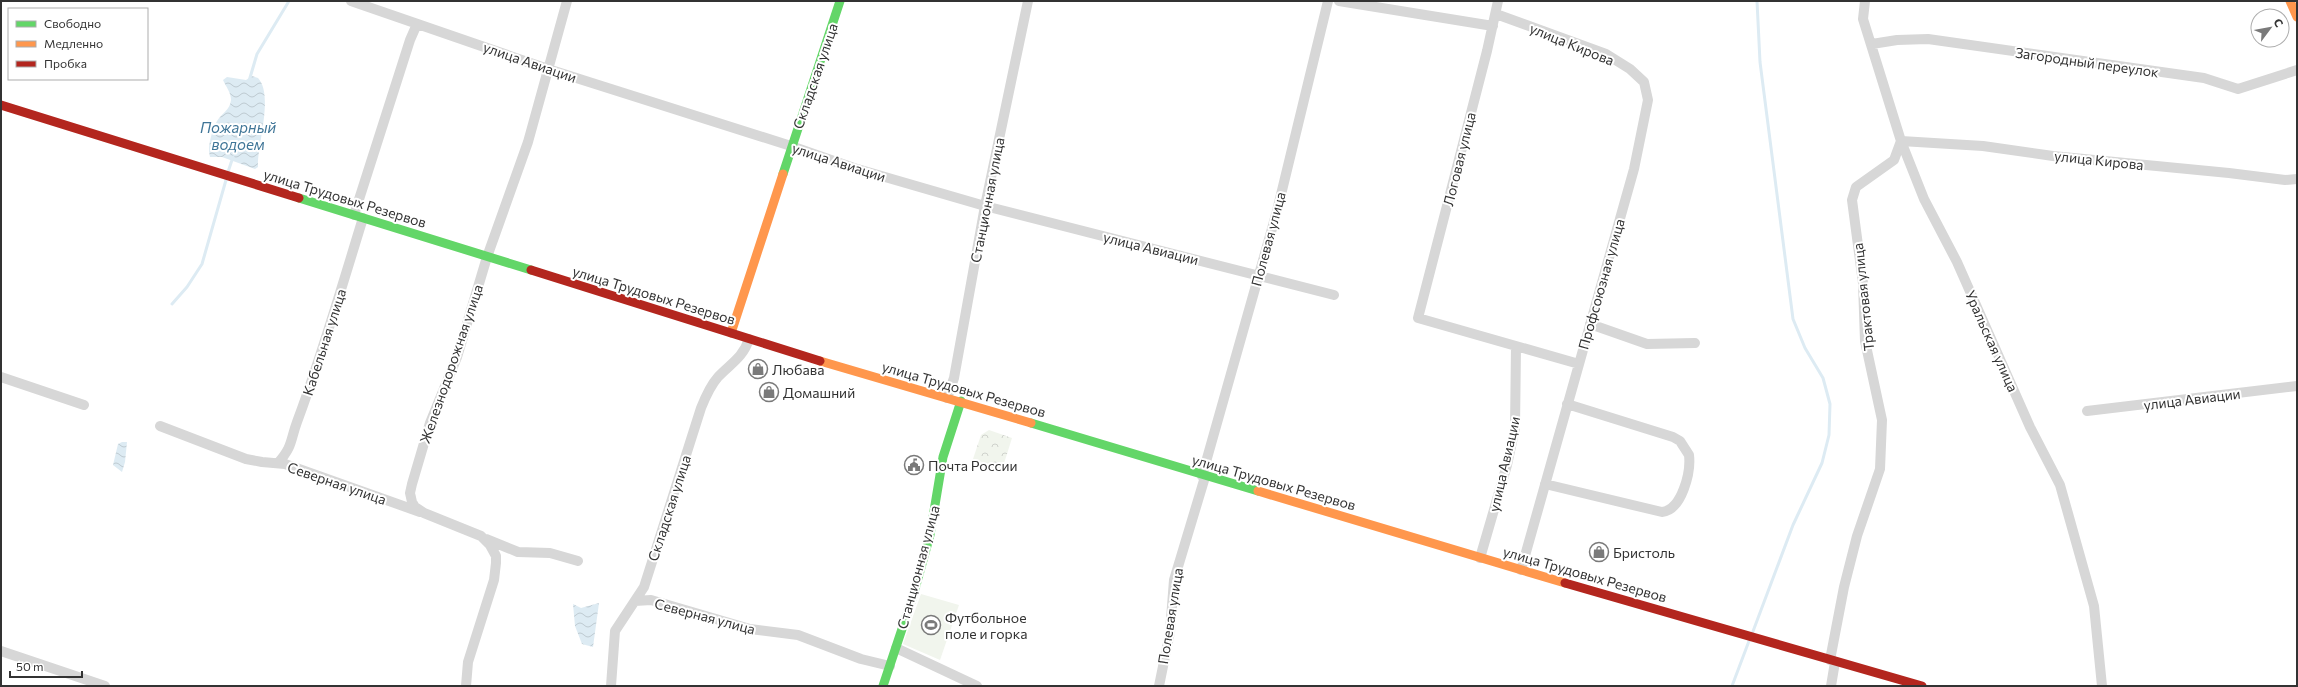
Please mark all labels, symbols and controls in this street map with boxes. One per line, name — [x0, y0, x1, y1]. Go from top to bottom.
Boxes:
legend — [8, 8, 148, 80]
north arrow — [2250, 8, 2290, 48]
text: Свободно — [44, 16, 101, 30]
text: С — [2271, 16, 2287, 29]
street label: улица Кирова — [1527, 19, 1617, 69]
street label: Складская улица — [789, 21, 841, 131]
text: Медленно — [44, 36, 103, 50]
street label: улица Авиации — [481, 38, 579, 86]
street label: Загородный переулок — [2014, 44, 2160, 81]
text: Пробка — [44, 56, 87, 70]
street label: Логовая улица — [1439, 110, 1479, 208]
water label: Пожарный водоем — [200, 118, 277, 153]
street label: Станционная улица — [967, 136, 1007, 264]
street label: улица Авиации — [790, 139, 888, 185]
street label: улица Кирова — [2054, 147, 2144, 173]
street label: улица Трудовых Резервов — [262, 165, 428, 231]
street label: Полевая улица — [1247, 190, 1289, 288]
street label: Профсоюзная улица — [1574, 217, 1628, 351]
street label: улица Авиации — [1102, 228, 1200, 268]
street label: Трактовая улица — [1849, 242, 1877, 352]
street label: улица Трудовых Резервов — [571, 262, 737, 328]
street label: Железнодорожная улица — [416, 282, 486, 446]
street label: Кабельная улица — [299, 286, 349, 398]
street label: Уральская улица — [1962, 288, 2022, 394]
street label: улица Трудовых Резервов — [880, 357, 1048, 421]
shop icon: Любава — [747, 358, 769, 380]
place label: Любава — [772, 361, 824, 378]
shop icon: Домашний — [758, 381, 780, 403]
place label: Домашний — [783, 384, 855, 401]
street label: улица Авиации — [2143, 385, 2241, 413]
street label: улица Авиации — [1485, 415, 1523, 513]
street label: улица Трудовых Резервов — [1190, 450, 1358, 514]
street label: Складская улица — [644, 453, 694, 563]
public building icon: Почта России — [903, 454, 925, 476]
place label: Почта России — [928, 457, 1018, 474]
street label: Северная улица — [285, 458, 389, 508]
street label: Станционная улица — [893, 503, 943, 631]
shop icon: Бристоль — [1588, 541, 1610, 563]
street label: улица Трудовых Резервов — [1501, 542, 1669, 606]
place label: Бристоль — [1613, 544, 1675, 561]
street label: Полевая улица — [1154, 567, 1186, 665]
street label: Северная улица — [653, 594, 757, 638]
place label: Футбольное поле и горка — [945, 609, 1027, 642]
sports icon: Футбольное поле и горка — [920, 614, 942, 636]
scale bar — [10, 653, 82, 679]
text: 50 m — [16, 659, 44, 673]

